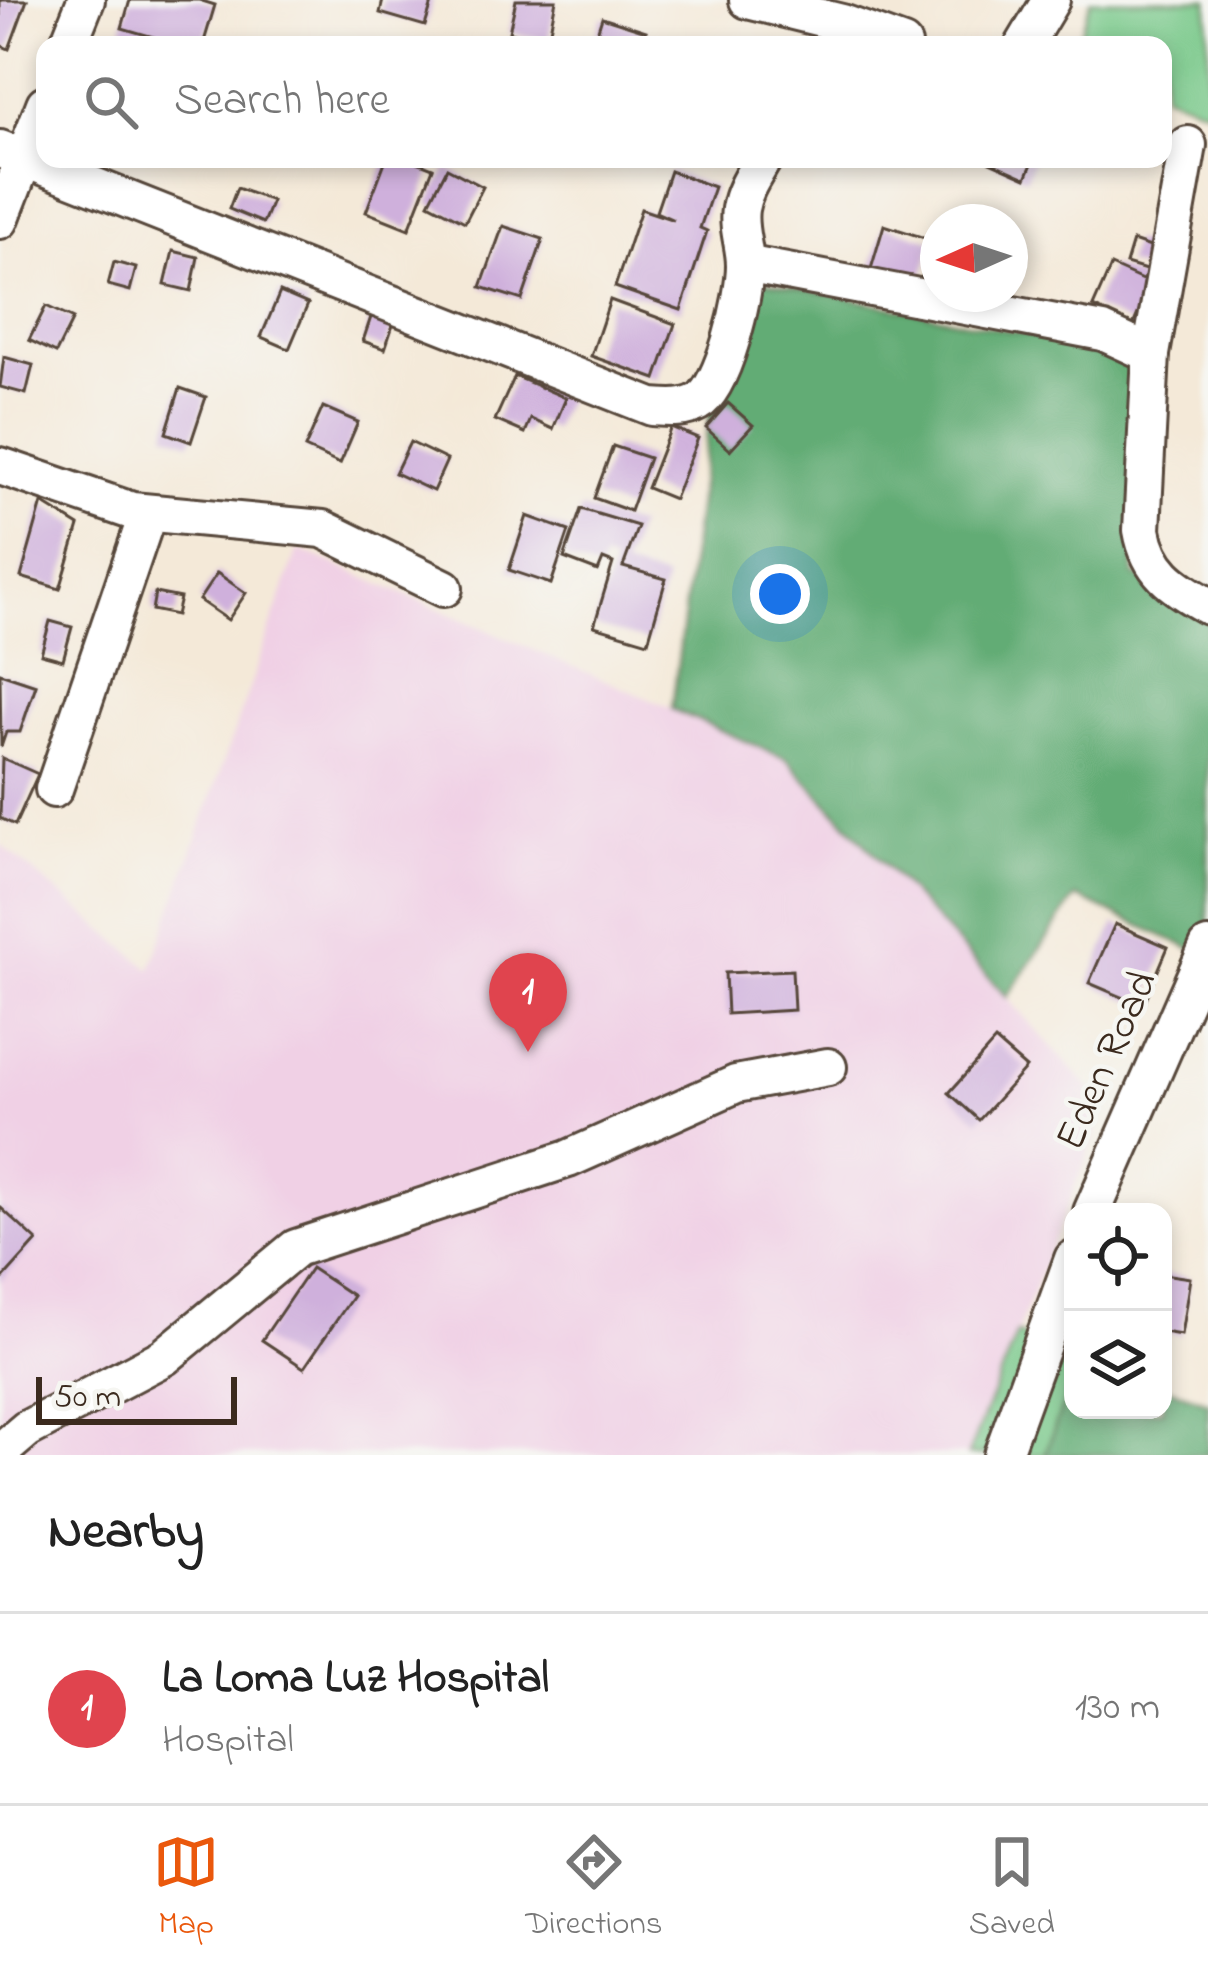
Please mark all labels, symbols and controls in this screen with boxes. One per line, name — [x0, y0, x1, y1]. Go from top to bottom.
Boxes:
search box — [36, 36, 1172, 168]
icon: search — [78, 69, 144, 135]
text: Search here — [174, 69, 390, 135]
north arrow — [920, 204, 1028, 312]
your location — [750, 564, 810, 624]
pin: 1 — [489, 953, 567, 1052]
street label: Eden Road — [1041, 962, 1175, 1160]
map controls — [1064, 1203, 1172, 1419]
button: locate — [1064, 1203, 1172, 1311]
button: layers — [1064, 1311, 1172, 1419]
scale bar — [36, 1371, 237, 1424]
text: 50 m — [54, 1374, 121, 1422]
text: Nearby — [48, 1496, 204, 1571]
text: La Loma Luz Hospital — [162, 1647, 549, 1713]
text: 1 — [81, 1680, 93, 1737]
text: 130 m — [1075, 1680, 1160, 1737]
text: Hospital — [162, 1713, 294, 1770]
tab: Map — [153, 1829, 219, 1949]
tab: Directions — [525, 1829, 662, 1949]
tab: Saved — [969, 1829, 1055, 1949]

